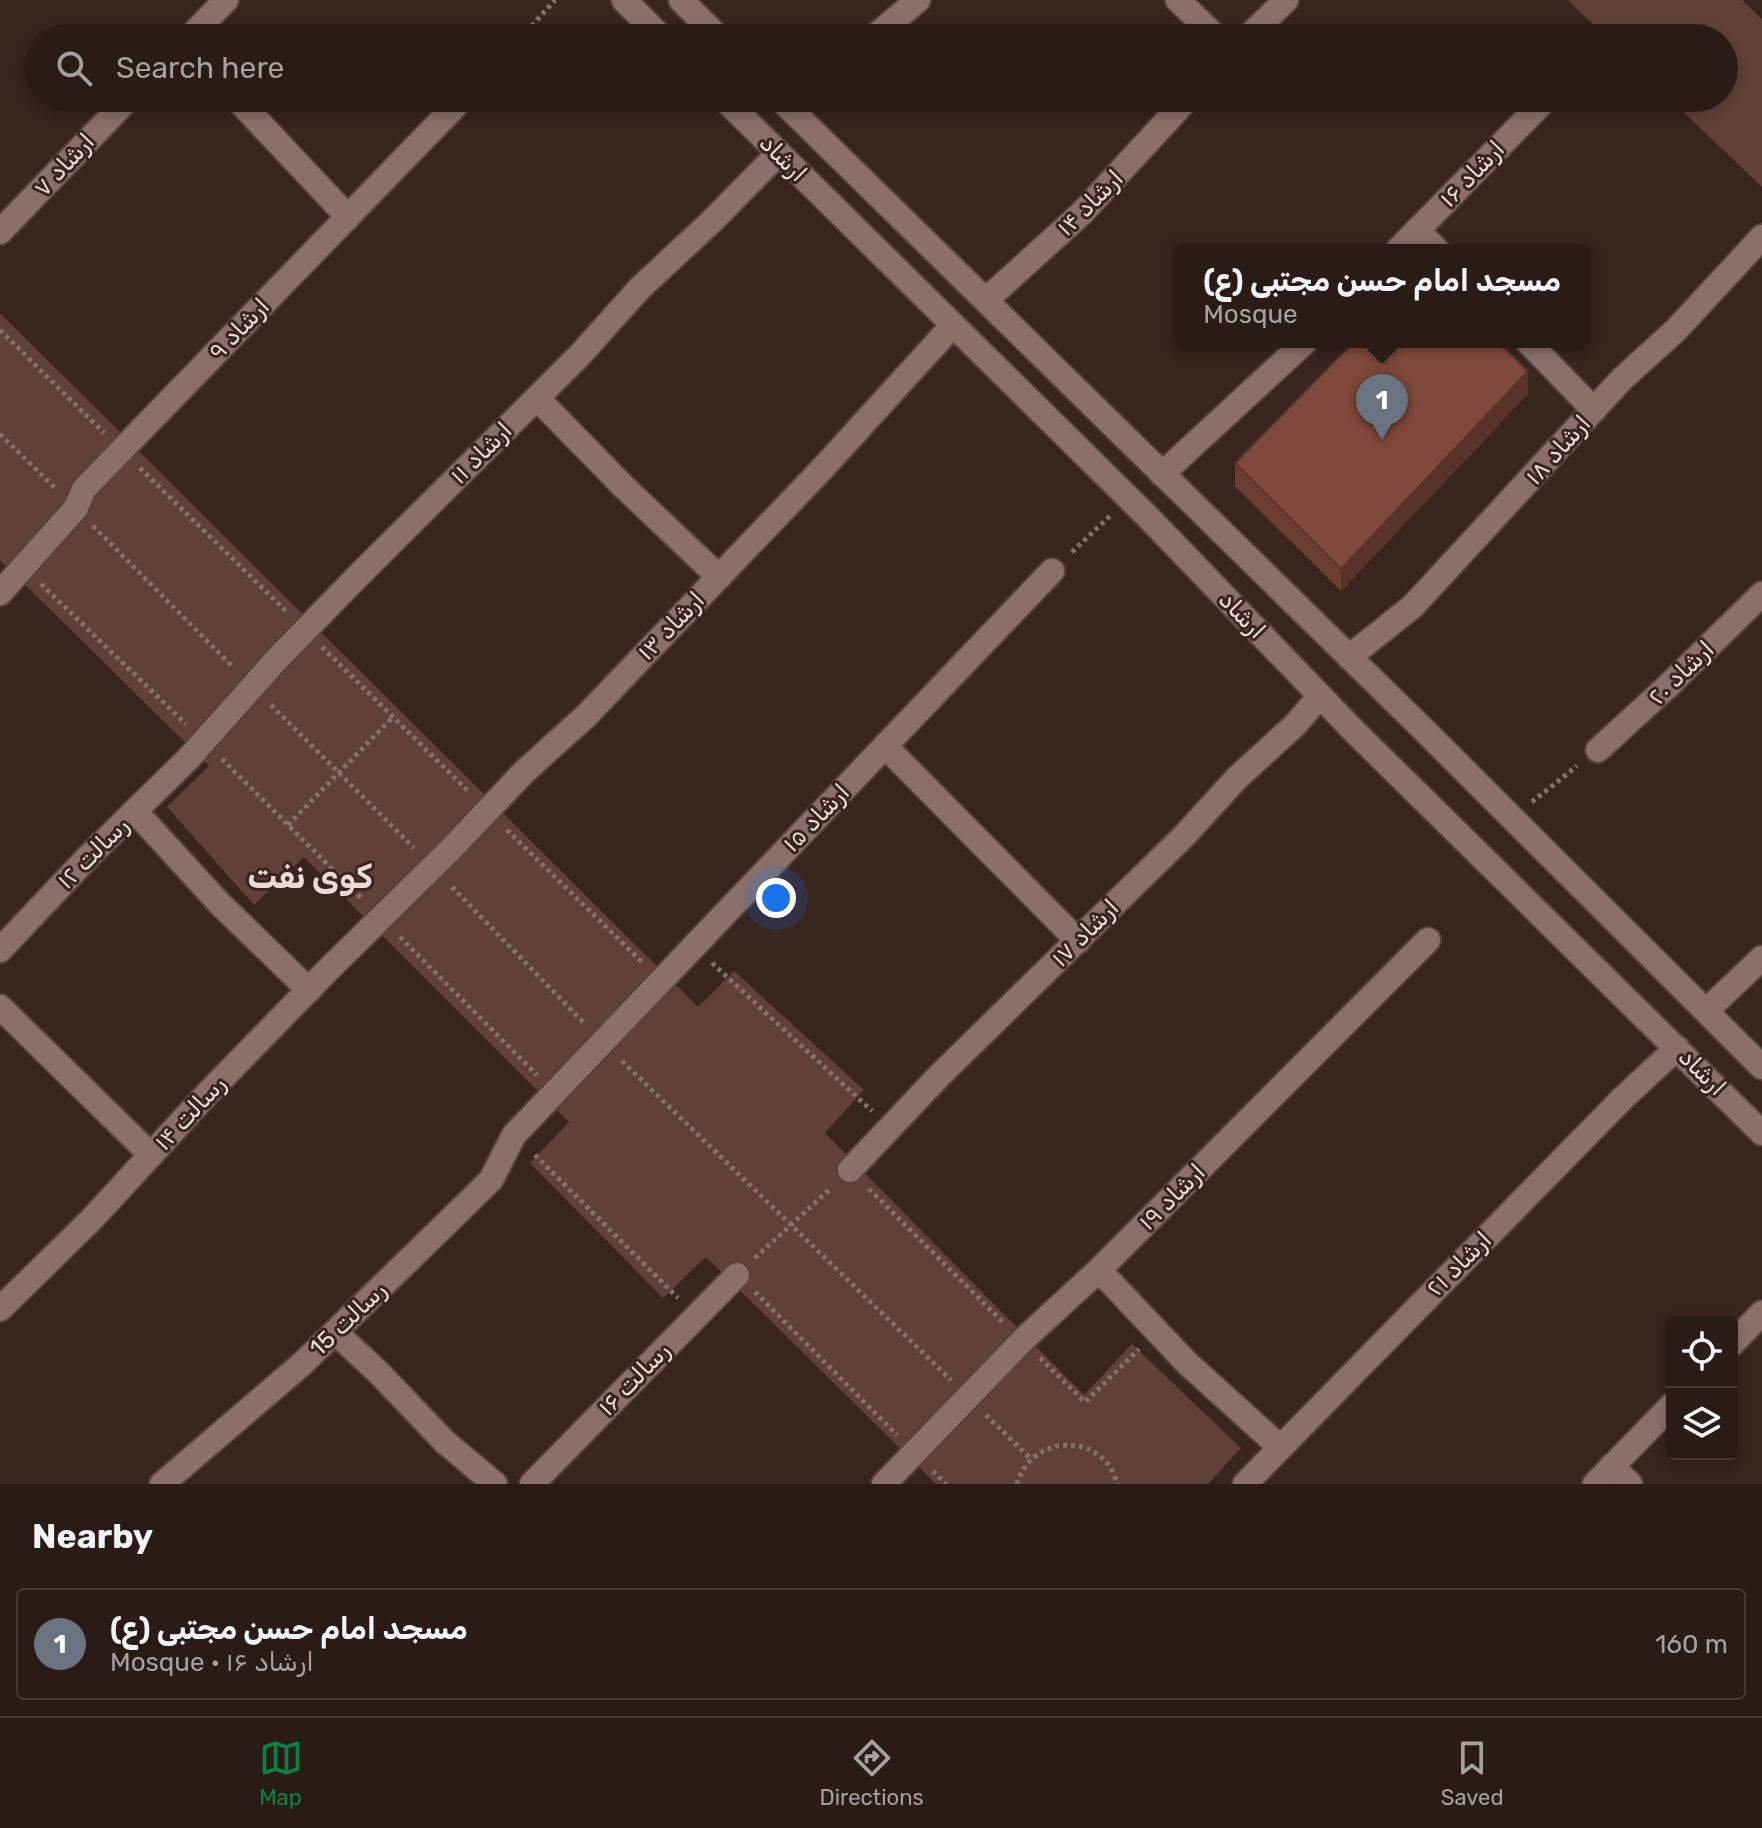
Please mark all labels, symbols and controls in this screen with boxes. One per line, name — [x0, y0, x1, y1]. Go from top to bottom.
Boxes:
search box — [24, 24, 1738, 112]
icon: search — [52, 46, 96, 90]
text: Search here — [116, 50, 284, 86]
street label: ارشاد ۷ — [28, 128, 100, 202]
street label: ارشاد — [754, 129, 812, 187]
street label: ارشاد ۱۶ — [1434, 135, 1510, 213]
street label: ارشاد ۱۴ — [1051, 164, 1129, 242]
popup — [1174, 244, 1590, 348]
text: مسجد امام حسن مجتبی (ع) — [1203, 263, 1561, 299]
street label: ارشاد ۹ — [203, 292, 275, 366]
text: Mosque — [1203, 299, 1298, 330]
pin: 1 — [1356, 374, 1408, 440]
street label: ارشاد ۱۸ — [1520, 410, 1596, 490]
street label: ارشاد ۱۱ — [444, 416, 518, 490]
street label: ارشاد — [1213, 585, 1271, 645]
street label: ارشاد ۱۳ — [632, 586, 710, 666]
street label: ارشاد ۲۰ — [1642, 635, 1720, 711]
street label: ارشاد ۱۵ — [777, 778, 855, 858]
street label: رسالت ۱۲ — [51, 811, 135, 895]
district label: کوی نفت — [247, 858, 373, 896]
your location — [756, 878, 796, 918]
street label: ارشاد ۱۷ — [1046, 894, 1124, 972]
street label: ارشاد — [1673, 1043, 1731, 1101]
street label: رسالت ۱۴ — [149, 1070, 231, 1156]
street label: ارشاد ۱۹ — [1133, 1158, 1211, 1236]
street label: ارشاد ۲۱ — [1421, 1226, 1497, 1302]
street label: رسالت 15 — [304, 1276, 392, 1362]
map controls — [1666, 1316, 1738, 1460]
button: locate — [1666, 1316, 1738, 1388]
street label: رسالت ۱۶ — [592, 1337, 676, 1421]
button: layers — [1666, 1388, 1738, 1460]
text: Nearby — [32, 1516, 153, 1557]
text: مسجد امام حسن مجتبی (ع) — [110, 1611, 468, 1647]
text: 1 — [54, 1629, 66, 1660]
text: 160 m — [1655, 1629, 1728, 1660]
text: Mosque · ارشاد ۱۶ — [110, 1647, 314, 1678]
tab: Map — [259, 1736, 303, 1811]
tab: Directions — [820, 1736, 924, 1811]
tab: Saved — [1441, 1736, 1504, 1811]

